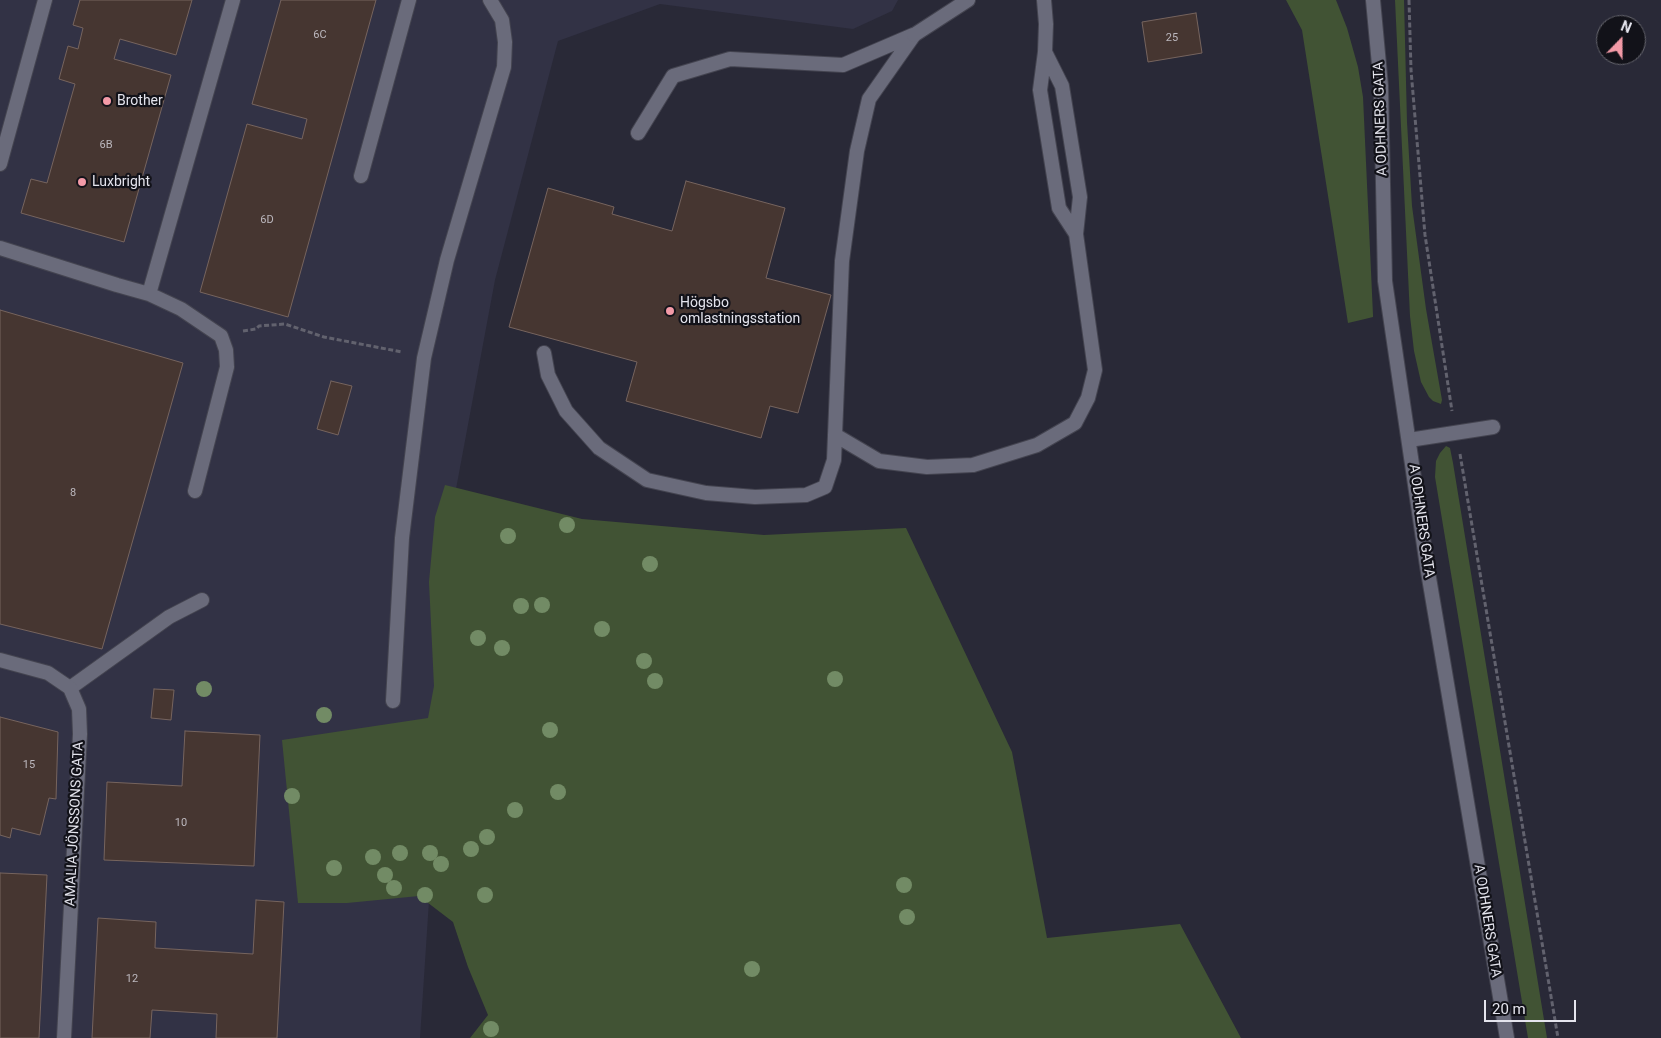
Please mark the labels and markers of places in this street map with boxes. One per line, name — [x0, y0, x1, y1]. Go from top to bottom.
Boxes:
place label: Brother — [117, 93, 163, 109]
marker: Brother — [101, 95, 113, 107]
place label: Luxbright — [92, 174, 150, 190]
marker: Luxbright — [76, 176, 88, 188]
place label: Högsbo omlastningsstation — [680, 295, 800, 328]
marker: Högsbo omlastningsstation — [664, 305, 676, 317]

